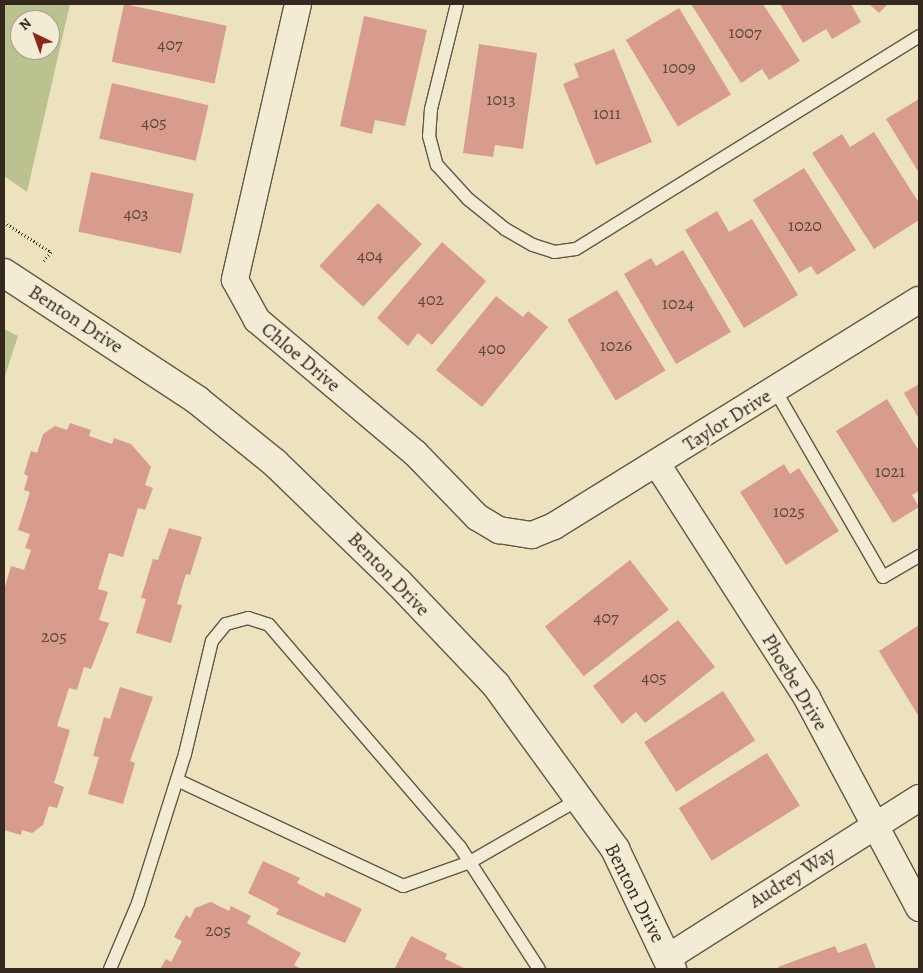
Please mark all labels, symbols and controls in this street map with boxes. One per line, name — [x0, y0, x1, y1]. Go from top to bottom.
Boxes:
north arrow — [10, 10, 60, 60]
text: N — [15, 14, 35, 35]
house number: 1007 — [729, 21, 761, 43]
house number: 407 — [157, 33, 183, 55]
house number: 1009 — [662, 56, 696, 78]
house number: 1013 — [486, 88, 516, 110]
house number: 1011 — [593, 102, 621, 124]
house number: 405 — [141, 111, 167, 133]
house number: 403 — [123, 202, 149, 224]
house number: 1020 — [788, 214, 822, 236]
house number: 404 — [357, 244, 383, 266]
street label: Benton Drive — [24, 280, 128, 358]
house number: 402 — [418, 288, 444, 310]
house number: 1024 — [662, 292, 694, 314]
street label: Chloe Drive — [257, 317, 345, 397]
house number: 1026 — [600, 334, 632, 356]
house number: 400 — [478, 337, 506, 359]
street label: Taylor Drive — [679, 384, 775, 456]
house number: 1021 — [875, 460, 905, 482]
house number: 1025 — [773, 500, 805, 522]
street label: Benton Drive — [343, 527, 435, 621]
house number: 407 — [593, 606, 619, 628]
house number: 205 — [41, 625, 67, 647]
street label: Phoebe Drive — [757, 629, 833, 735]
house number: 405 — [641, 666, 667, 688]
street label: Benton Drive — [600, 839, 670, 947]
street label: Audrey Way — [744, 841, 840, 913]
house number: 205 — [205, 919, 231, 941]

